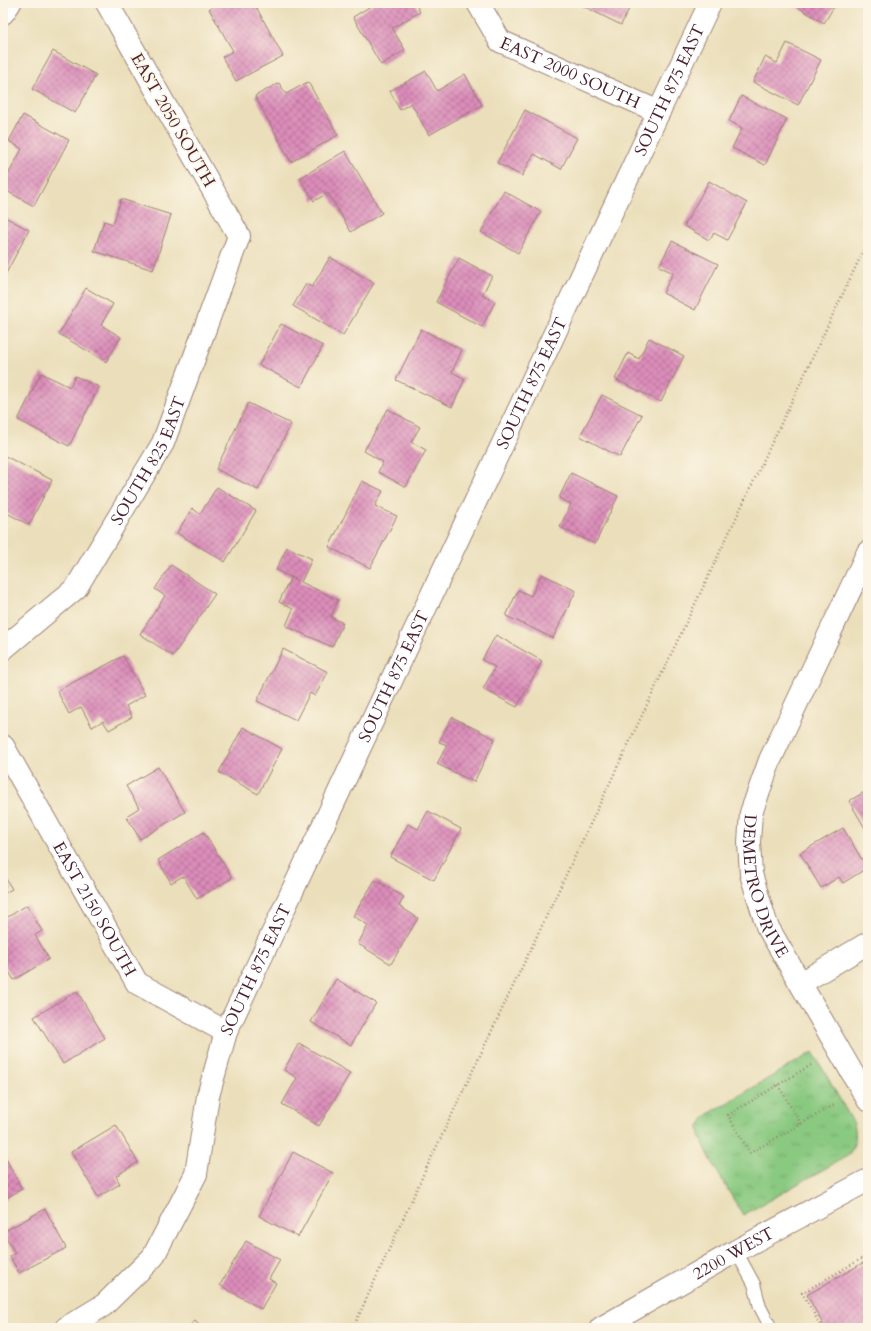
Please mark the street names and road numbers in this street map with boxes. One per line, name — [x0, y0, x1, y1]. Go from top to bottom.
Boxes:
street label: SOUTH 875 EAST — [628, 20, 710, 159]
street label: EAST 2000 SOUTH — [497, 31, 644, 114]
street label: EAST 2050 SOUTH — [125, 49, 221, 191]
street label: SOUTH 875 EAST — [490, 314, 572, 453]
street label: SOUTH 825 EAST — [105, 393, 191, 529]
street label: SOUTH 875 EAST — [353, 607, 434, 746]
street label: DEMETRO DRIVE — [737, 814, 794, 962]
street label: EAST 2150 SOUTH — [48, 837, 142, 980]
street label: SOUTH 875 EAST — [215, 900, 296, 1039]
street label: 2200 WEST — [688, 1221, 778, 1285]

